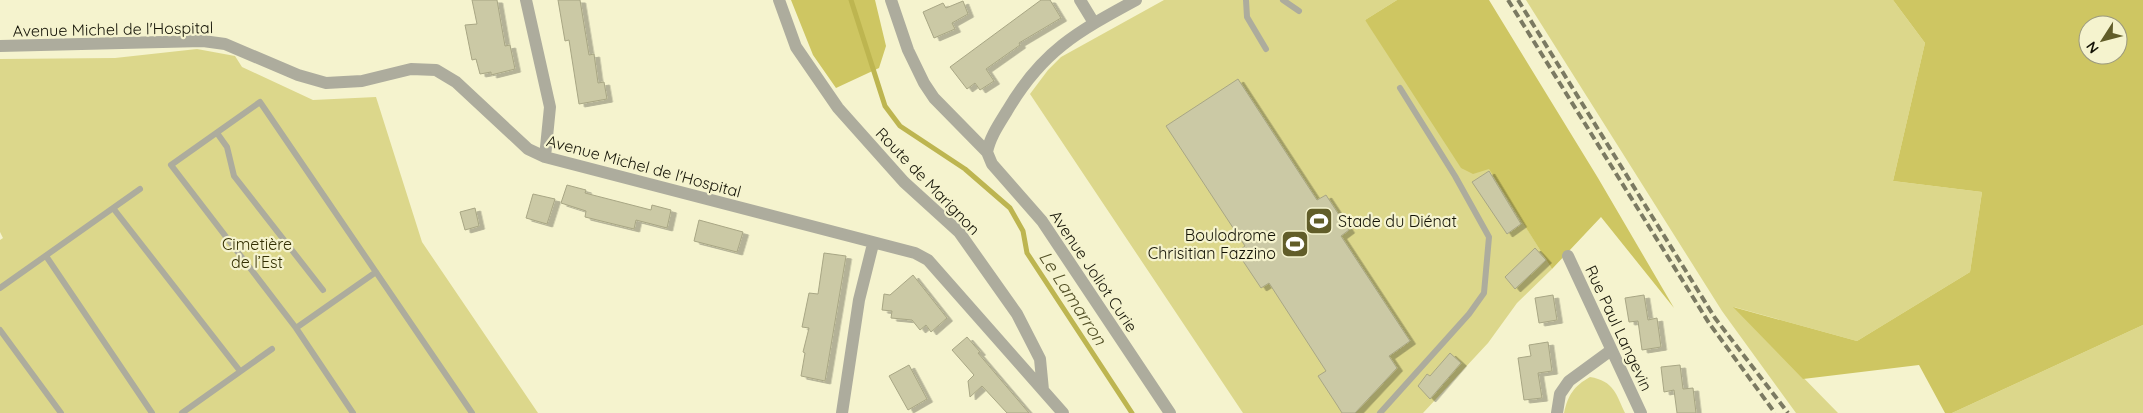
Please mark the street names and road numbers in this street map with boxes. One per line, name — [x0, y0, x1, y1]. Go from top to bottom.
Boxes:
street label: Avenue Michel de l'Hospital — [12, 17, 214, 41]
street label: Route de Marignon — [872, 123, 984, 239]
street label: Avenue Michel de l'Hospital — [544, 130, 744, 202]
street label: Avenue Joliot Curie — [1046, 206, 1142, 336]
street label: Rue Paul Langevin — [1581, 262, 1657, 394]

